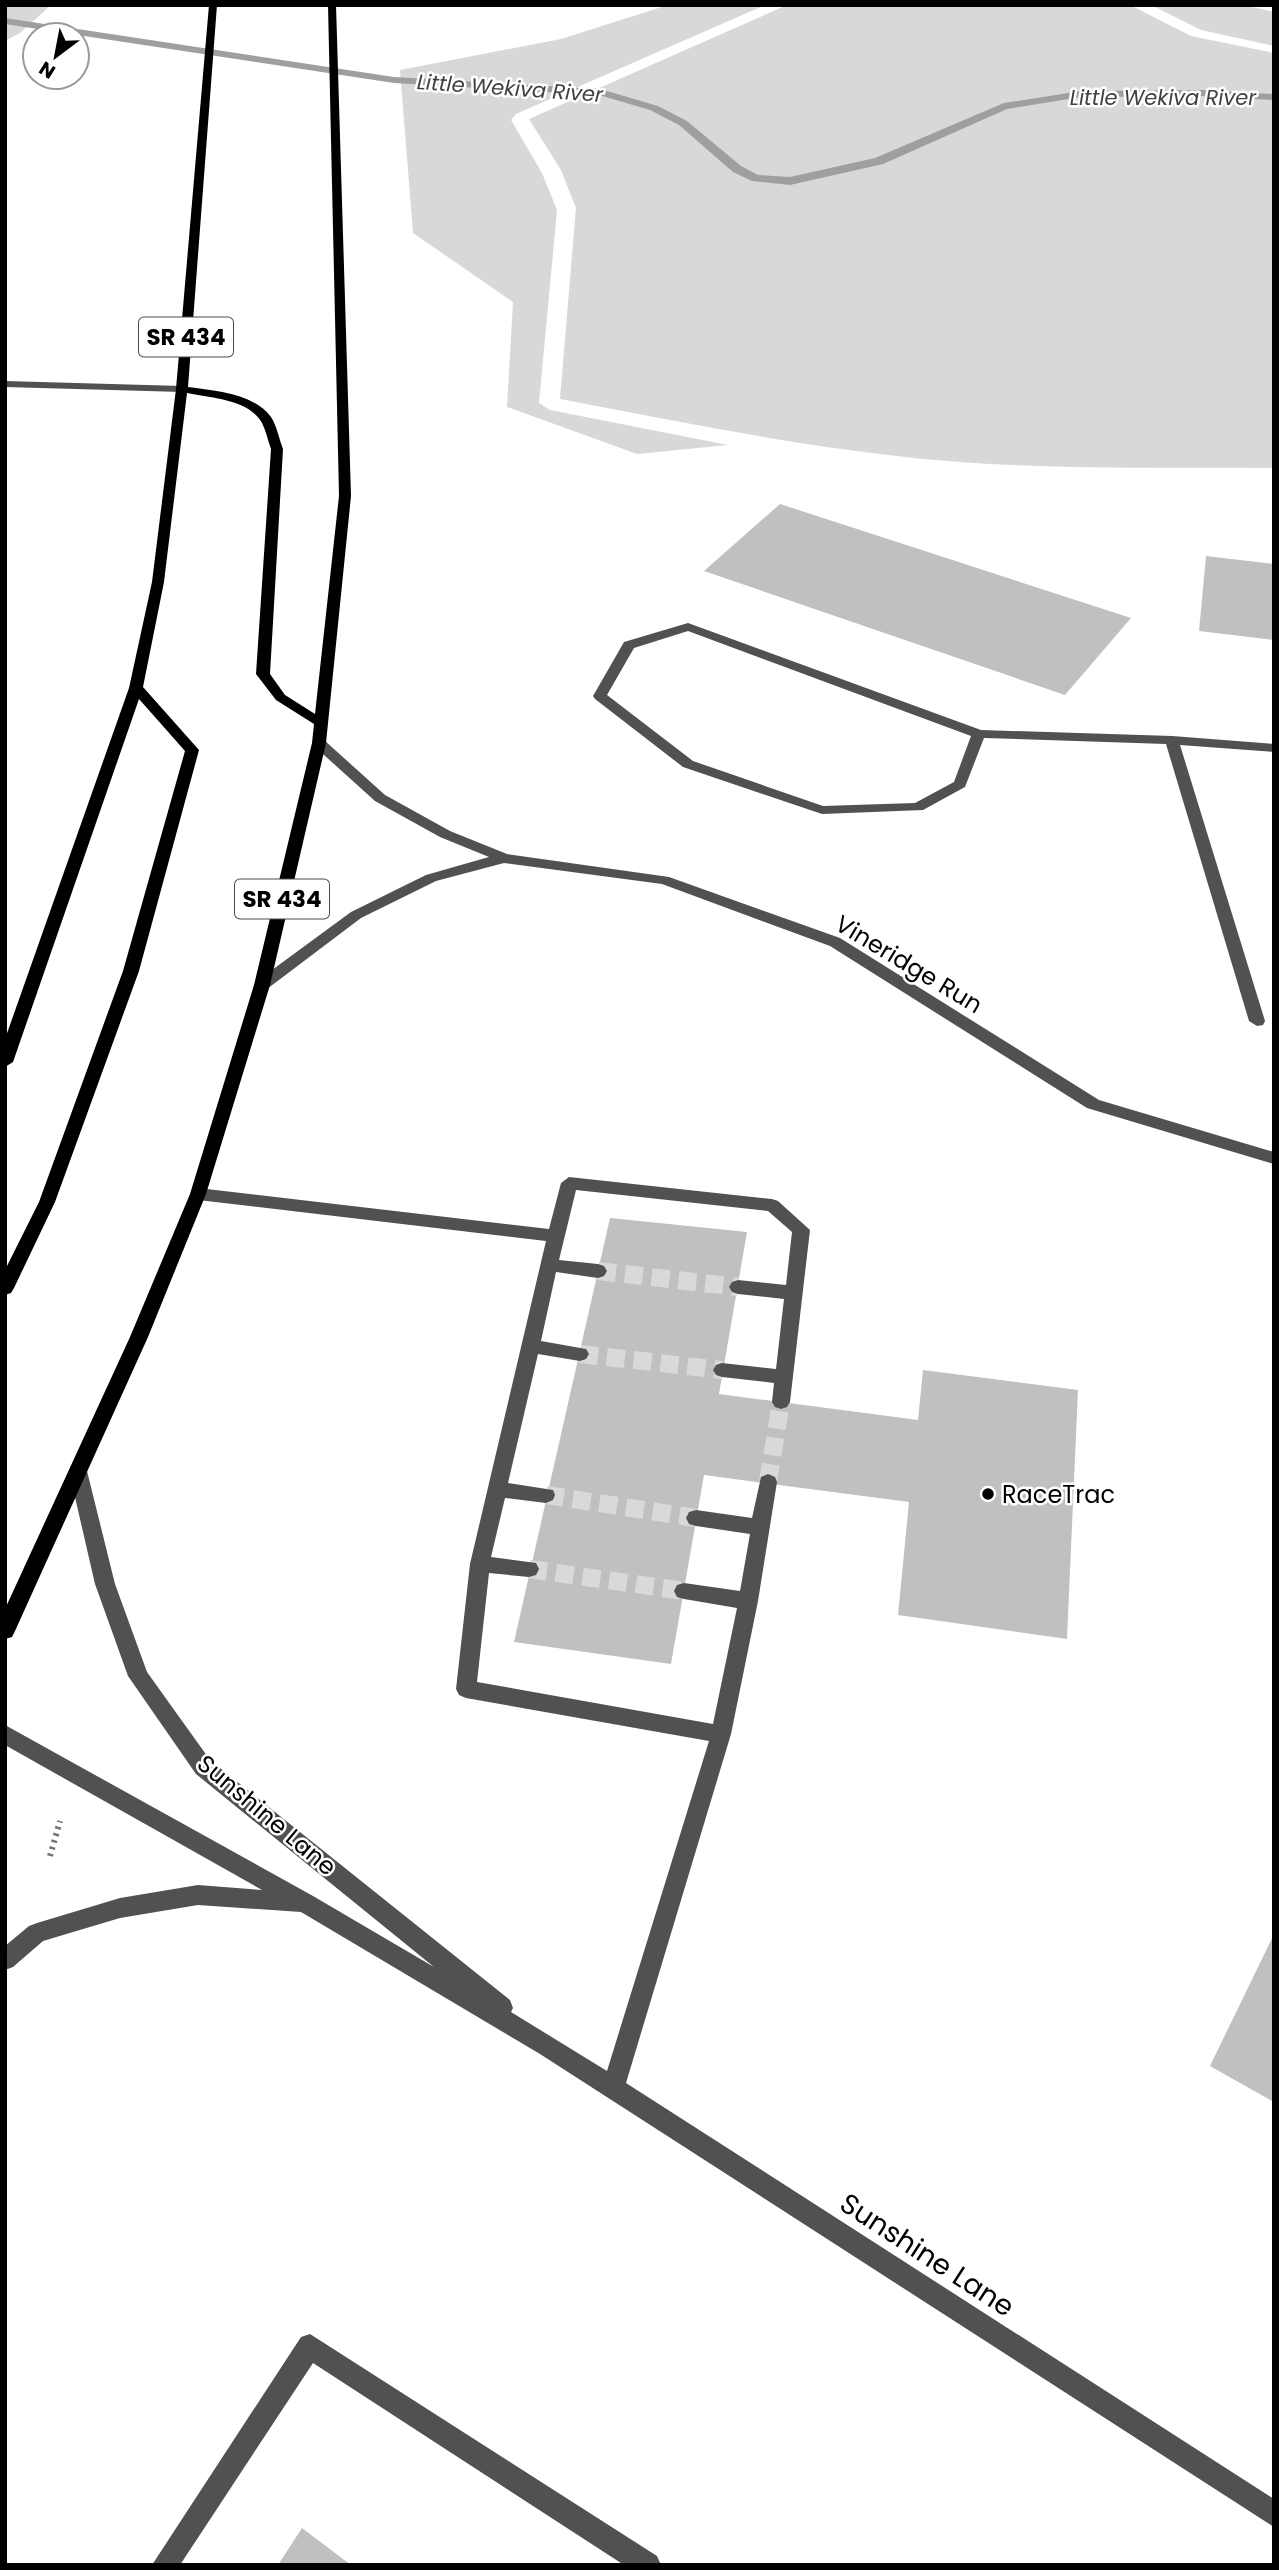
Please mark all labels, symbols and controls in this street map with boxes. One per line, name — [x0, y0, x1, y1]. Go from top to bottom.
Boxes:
north arrow — [21, 21, 91, 91]
text: N — [34, 55, 60, 85]
water label: Little Wekiva River — [416, 67, 605, 109]
water label: Little Wekiva River — [1070, 83, 1257, 112]
road number: SR 434 — [139, 318, 233, 356]
road number: SR 434 — [235, 879, 329, 918]
street label: Vineridge Run — [829, 907, 989, 1021]
place label: RaceTrac — [1002, 1478, 1115, 1511]
marker: RaceTrac — [980, 1486, 996, 1502]
street label: Sunshine Lane — [190, 1747, 344, 1883]
street label: Sunshine Lane — [832, 2184, 1022, 2326]

